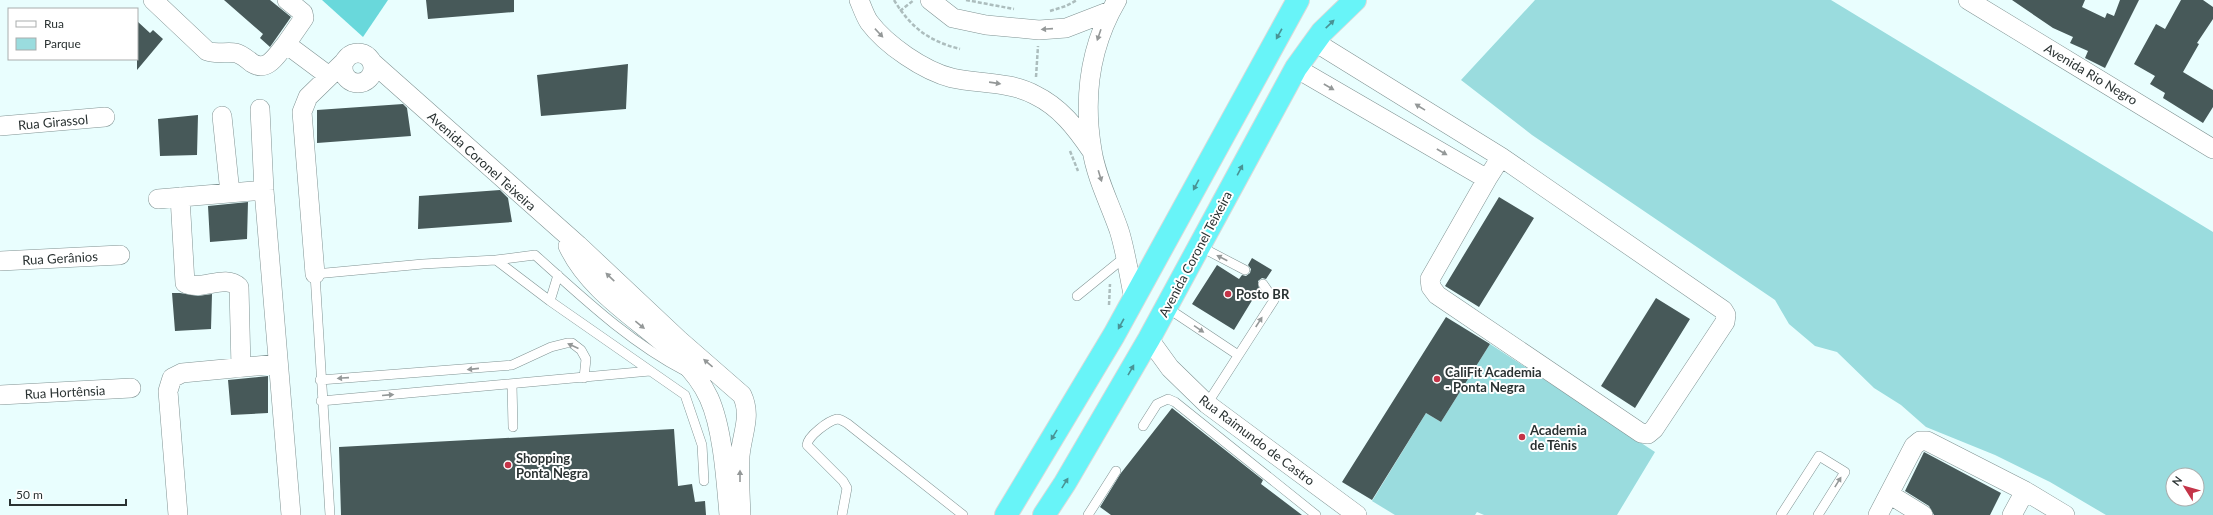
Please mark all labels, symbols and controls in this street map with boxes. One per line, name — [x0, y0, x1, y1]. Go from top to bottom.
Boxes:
legend — [8, 8, 138, 60]
text: Rua — [44, 16, 64, 31]
one-way arrow — [1325, 20, 1335, 29]
one-way arrow — [1041, 26, 1053, 33]
one-way arrow — [874, 28, 884, 38]
one-way arrow — [1275, 28, 1282, 40]
one-way arrow — [1096, 29, 1102, 41]
text: Parque — [44, 36, 81, 51]
street label: Avenida Rio Negro — [2041, 40, 2141, 108]
one-way arrow — [989, 80, 1001, 87]
one-way arrow — [1323, 84, 1335, 91]
one-way arrow — [1414, 104, 1426, 111]
street label: Avenida Coronel Teixeira — [424, 108, 540, 214]
street label: Rua Girassol — [17, 111, 89, 133]
one-way arrow — [1436, 149, 1448, 156]
one-way arrow — [1237, 164, 1244, 176]
one-way arrow — [1097, 171, 1103, 183]
one-way arrow — [1192, 179, 1199, 191]
street label: Avenida Coronel Teixeira — [1155, 188, 1235, 320]
street label: Rua Gerânios — [22, 248, 99, 268]
one-way arrow — [1216, 255, 1228, 261]
one-way arrow — [606, 273, 615, 282]
place label: Posto BR — [1236, 286, 1290, 302]
marker: Posto BR — [1223, 289, 1233, 299]
one-way arrow — [1256, 317, 1263, 328]
one-way arrow — [1117, 318, 1124, 330]
one-way arrow — [634, 320, 645, 329]
one-way arrow — [1194, 325, 1204, 333]
one-way arrow — [567, 342, 579, 349]
one-way arrow — [702, 359, 713, 368]
one-way arrow — [1127, 364, 1134, 376]
place label: CaliFit Academia - Ponta Negra — [1445, 364, 1542, 395]
one-way arrow — [467, 366, 479, 372]
marker: CaliFit Academia - Ponta Negra — [1432, 374, 1442, 384]
one-way arrow — [337, 375, 349, 382]
street label: Rua Hortênsia — [24, 382, 106, 402]
street label: Rua Raimundo de Castro — [1196, 391, 1318, 489]
one-way arrow — [382, 392, 394, 399]
place label: Academia de Tênis — [1529, 422, 1587, 453]
one-way arrow — [1050, 429, 1057, 441]
marker: Academia de Tênis — [1517, 432, 1527, 442]
place label: Shopping Ponta Negra — [516, 450, 588, 481]
marker: Shopping Ponta Negra — [503, 460, 513, 470]
north arrow — [2165, 467, 2205, 507]
one-way arrow — [737, 469, 743, 482]
text: N — [2169, 473, 2184, 488]
one-way arrow — [1835, 476, 1842, 488]
one-way arrow — [1062, 477, 1069, 489]
scale bar — [10, 481, 126, 507]
text: 50 m — [16, 487, 43, 502]

